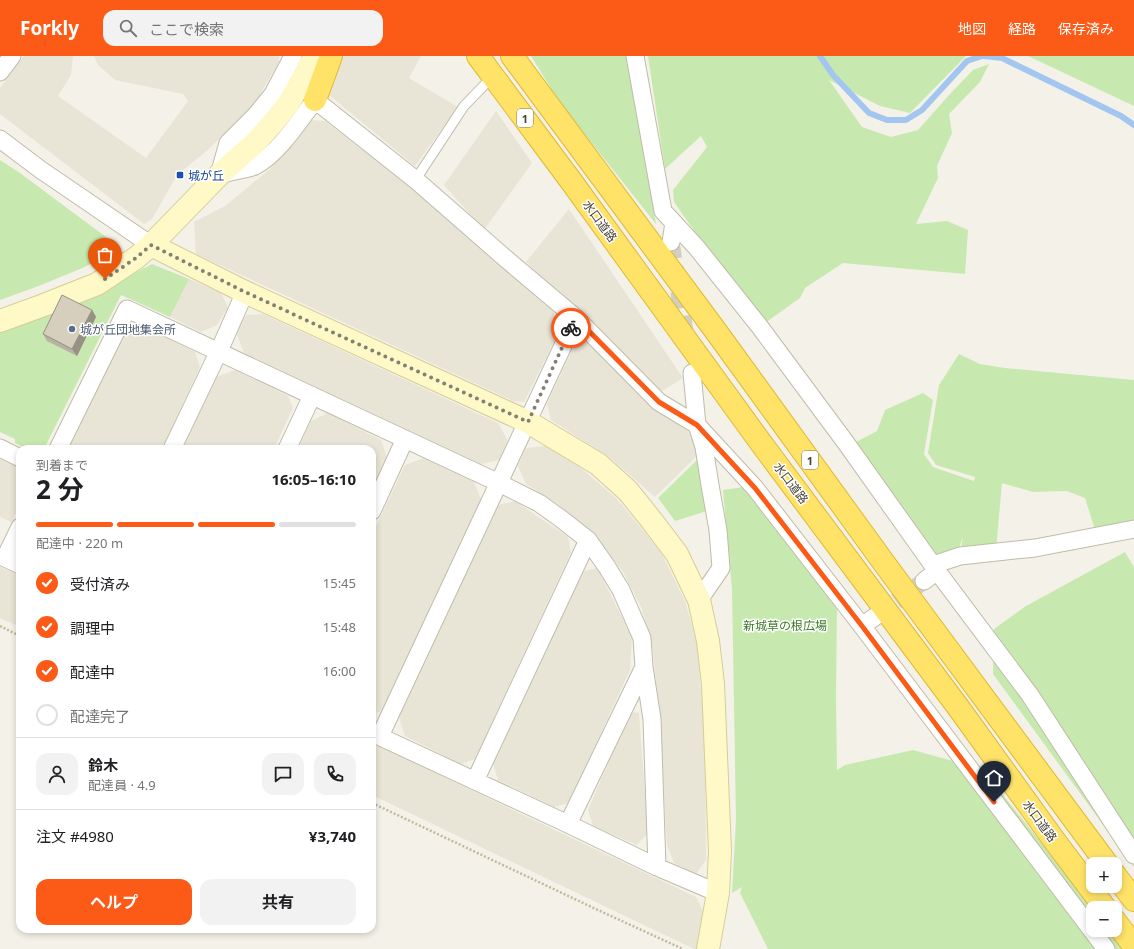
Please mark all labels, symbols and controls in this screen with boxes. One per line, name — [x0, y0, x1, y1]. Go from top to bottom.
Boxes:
search box — [103, 10, 383, 46]
text: Forkly — [20, 15, 79, 41]
icon: search — [117, 17, 139, 39]
text: ここで検索 — [149, 19, 224, 39]
text: 地図 — [958, 19, 986, 38]
text: 経路 — [1008, 19, 1036, 38]
text: 保存済み — [1058, 19, 1114, 38]
road number: 1 — [517, 109, 533, 127]
place label: 城が丘 — [188, 167, 224, 184]
marker: 城が丘 — [175, 170, 185, 180]
street label: 水口道路 — [579, 197, 621, 245]
pin — [88, 238, 122, 279]
icon: bag — [94, 244, 116, 266]
courier — [551, 308, 591, 348]
icon: bike — [560, 317, 582, 339]
place label: 城が丘団地集会所 — [80, 321, 176, 338]
marker: 城が丘団地集会所 — [67, 324, 77, 334]
road number: 1 — [802, 451, 818, 469]
text: 到着まで — [36, 456, 88, 474]
street label: 水口道路 — [770, 459, 812, 507]
text: 16:05–16:10 — [271, 469, 356, 489]
text: 2 分 — [36, 471, 84, 507]
text: 配達中 · 220 m — [36, 534, 123, 552]
icon: check — [36, 572, 58, 594]
text: 受付済み — [70, 574, 130, 594]
text: 15:45 — [323, 574, 356, 592]
icon: check — [36, 616, 58, 638]
park label: 新城草の根広場 — [743, 617, 827, 634]
text: 調理中 — [70, 618, 115, 638]
text: 15:48 — [323, 618, 356, 636]
icon: check — [36, 660, 58, 682]
text: 配達中 — [70, 662, 115, 682]
text: 16:00 — [323, 662, 356, 680]
text: 配達完了 — [70, 706, 130, 726]
button: person — [36, 753, 78, 795]
button: chat — [262, 753, 304, 795]
button: phone — [314, 753, 356, 795]
text: 鈴木 — [88, 755, 118, 775]
pin — [977, 761, 1011, 802]
icon: home — [983, 767, 1005, 789]
text: 配達員 · 4.9 — [88, 776, 156, 794]
street label: 水口道路 — [1019, 797, 1061, 845]
text: 注文 #4980 — [36, 826, 114, 846]
text: ¥3,740 — [309, 826, 356, 846]
map controls — [1086, 857, 1122, 937]
button: + — [1086, 857, 1122, 893]
button: ヘルプ — [36, 879, 192, 925]
button: 共有 — [200, 879, 356, 925]
button: − — [1086, 901, 1122, 937]

